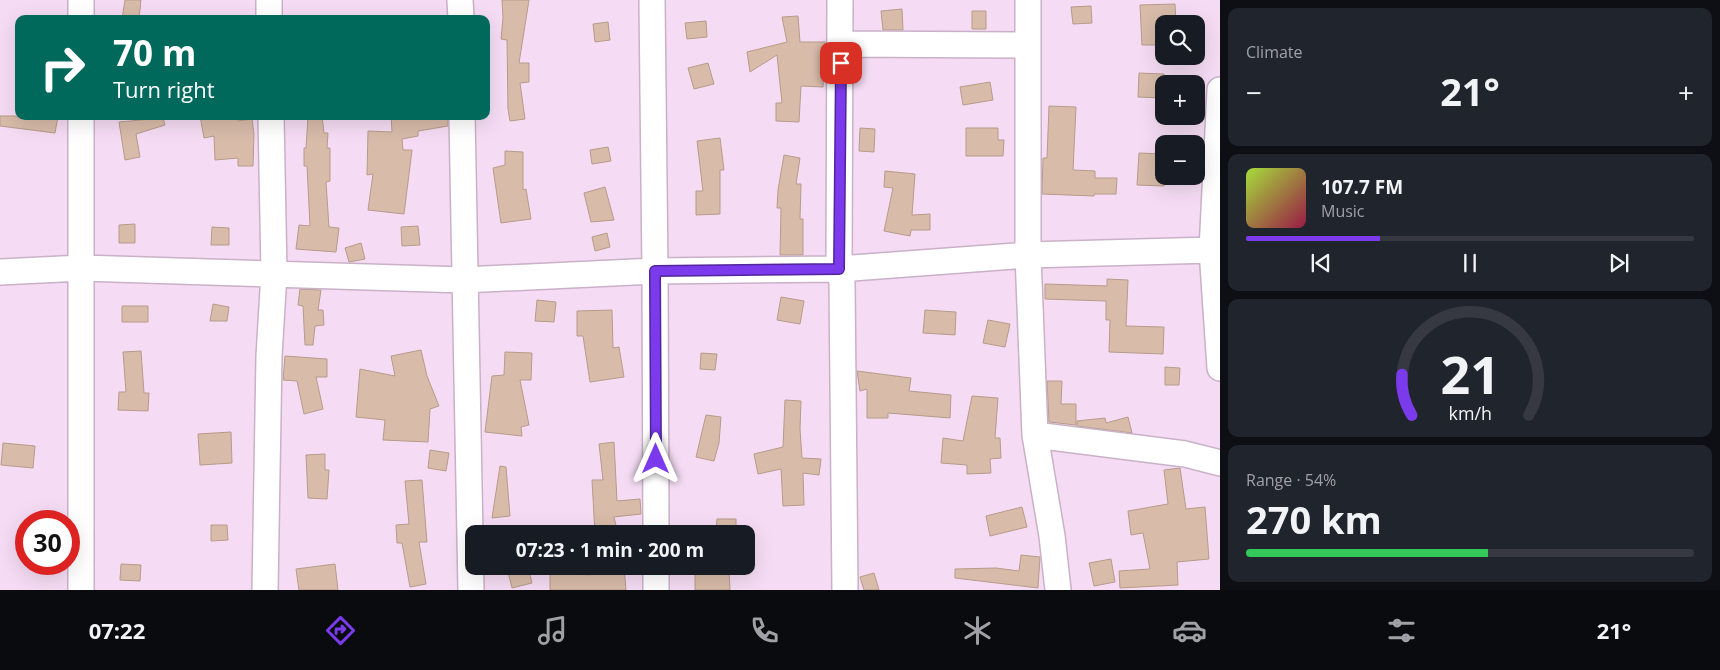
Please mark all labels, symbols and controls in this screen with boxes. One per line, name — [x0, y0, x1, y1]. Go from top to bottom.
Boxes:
map controls — [1155, 15, 1205, 185]
button: search — [1155, 15, 1205, 65]
text: 70 m — [113, 29, 196, 76]
icon: right — [30, 35, 95, 100]
text: Climate — [1246, 41, 1303, 63]
pin — [820, 42, 862, 84]
icon: arrive — [827, 49, 855, 77]
text: 21° — [1440, 65, 1500, 117]
text: − — [1246, 73, 1262, 111]
text: + — [1678, 73, 1694, 111]
text: Turn right — [113, 74, 215, 104]
button: + — [1155, 75, 1205, 125]
button: − — [1155, 135, 1205, 185]
text: 107.7 FM — [1321, 174, 1403, 200]
text: Music — [1321, 200, 1365, 222]
icon: previous — [1307, 249, 1335, 277]
icon: pause — [1456, 249, 1484, 277]
icon: next — [1605, 249, 1633, 277]
text: 21 — [1440, 338, 1500, 409]
text: km/h — [1448, 401, 1492, 425]
position arrow — [629, 432, 681, 484]
text: Range · 54% — [1246, 469, 1336, 491]
text: 270 km — [1246, 493, 1382, 545]
speed limit sign: 30 — [15, 510, 80, 575]
text: 07:23 · 1 min · 200 m — [516, 537, 704, 563]
icon: directions — [323, 613, 358, 648]
icon: music — [535, 613, 570, 648]
icon: phone — [747, 613, 782, 648]
icon: climate — [960, 613, 995, 648]
icon: car — [1172, 613, 1207, 648]
icon: filters — [1384, 613, 1419, 648]
text: 07:22 — [89, 615, 145, 645]
text: 21° — [1597, 615, 1631, 645]

